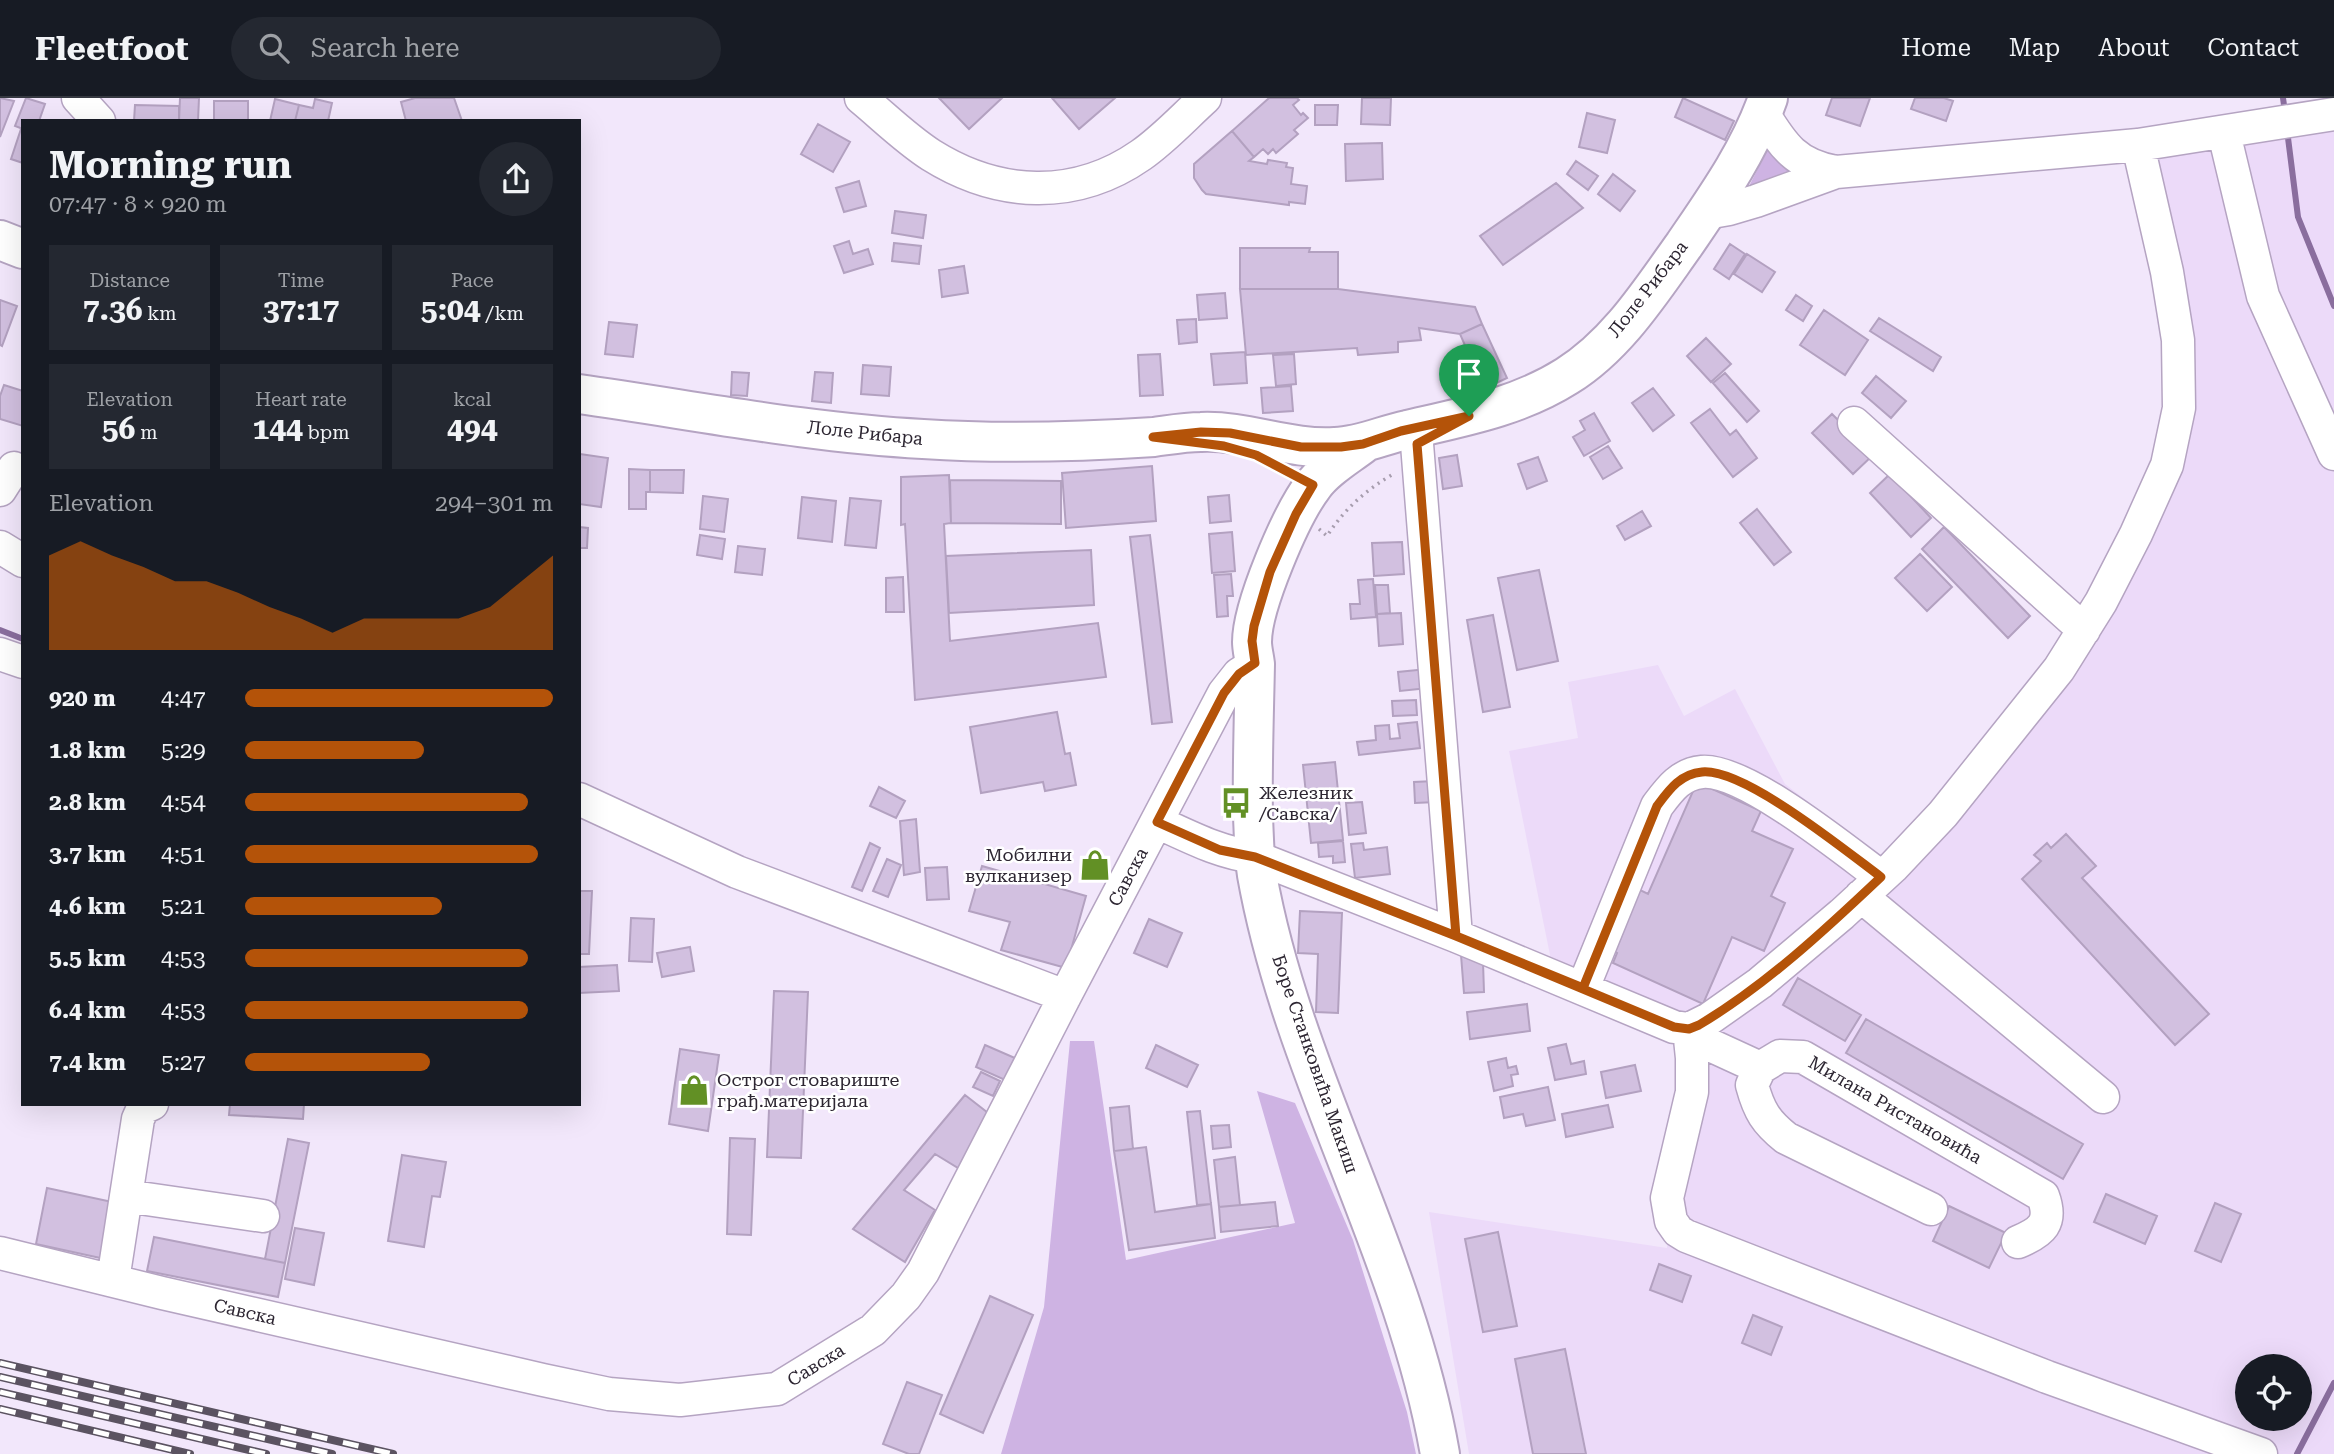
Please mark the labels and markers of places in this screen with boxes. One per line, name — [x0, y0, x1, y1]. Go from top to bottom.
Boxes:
pin — [1439, 344, 1499, 416]
place label: Железник /Савска/ — [1258, 782, 1353, 824]
bus stop icon: Железник /Савска/ — [1219, 786, 1253, 820]
place label: Мобилни вулканизер — [965, 844, 1072, 886]
shop icon: Мобилни вулканизер — [1078, 848, 1112, 882]
place label: Острог стовариште грађ.материјала — [717, 1069, 900, 1111]
shop icon: Острог стовариште грађ.материјала — [677, 1073, 711, 1107]

